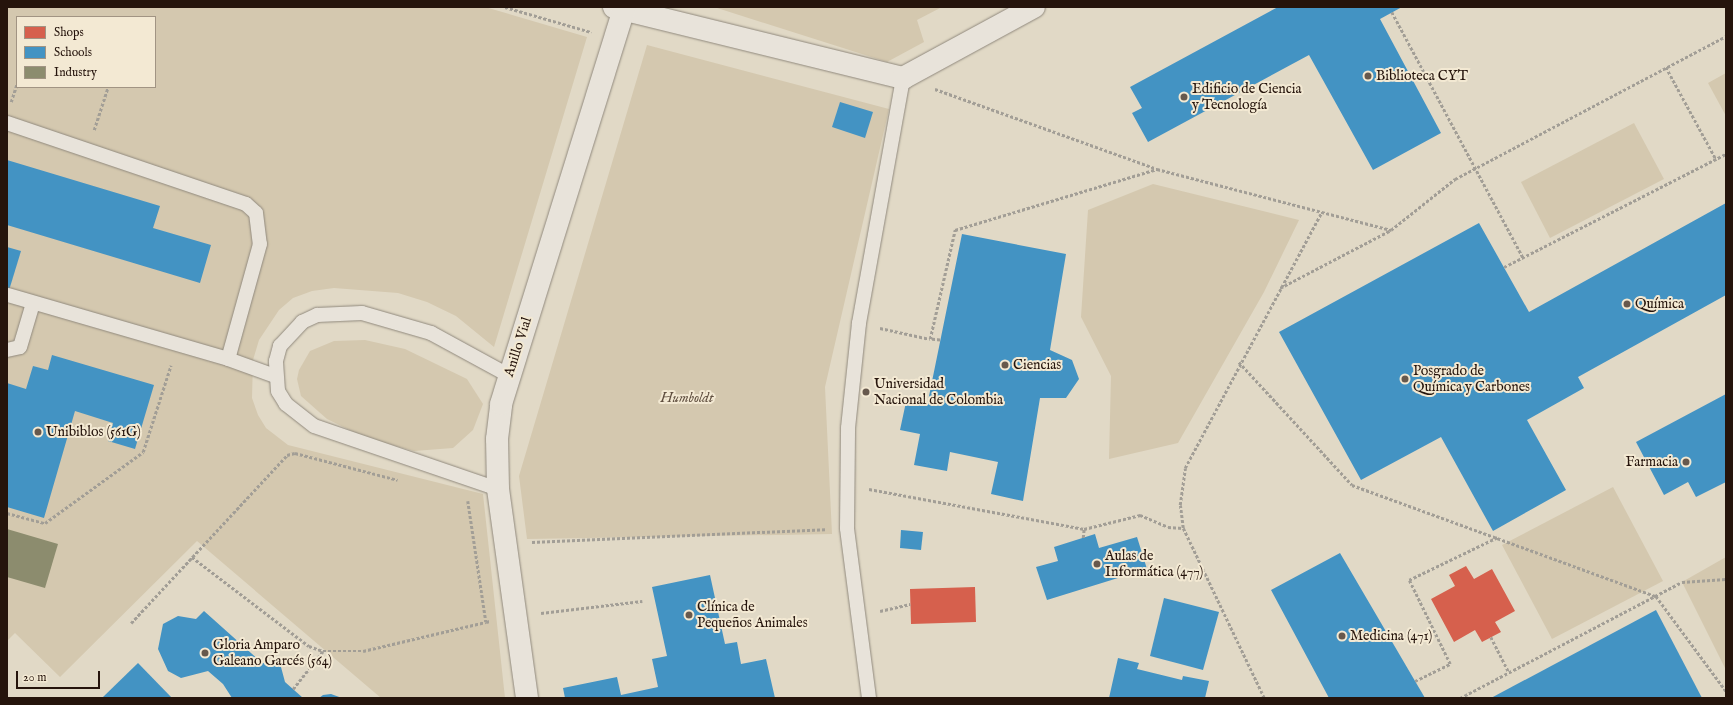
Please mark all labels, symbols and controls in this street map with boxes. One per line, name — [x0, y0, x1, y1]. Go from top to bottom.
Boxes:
legend — [16, 16, 156, 88]
text: Shops — [54, 25, 84, 40]
text: Schools — [54, 45, 92, 60]
text: Industry — [54, 65, 97, 80]
place label: Biblioteca CYT — [1376, 68, 1468, 84]
marker: Biblioteca CYT — [1363, 71, 1373, 81]
place label: Edificio de Ciencia y Tecnología — [1192, 81, 1302, 114]
marker: Edificio de Ciencia y Tecnología — [1179, 92, 1189, 102]
place label: Química — [1635, 296, 1684, 312]
marker: Química — [1622, 299, 1632, 309]
street label: Anillo Vial — [500, 315, 536, 379]
place label: Ciencias — [1013, 357, 1061, 373]
marker: Ciencias — [1000, 360, 1010, 370]
place label: Posgrado de Química y Carbones — [1413, 363, 1530, 396]
marker: Posgrado de Química y Carbones — [1400, 374, 1410, 384]
place label: Universidad Nacional de Colombia — [874, 376, 1003, 408]
marker: Universidad Nacional de Colombia — [861, 387, 871, 397]
park label: Humboldt — [661, 390, 713, 406]
place label: Unibiblos (561G) — [46, 424, 141, 440]
marker: Unibiblos (561G) — [33, 427, 43, 437]
place label: Farmacia — [1625, 454, 1678, 470]
marker: Farmacia — [1681, 457, 1691, 467]
place label: Aulas de Informática (477) — [1105, 548, 1203, 580]
marker: Aulas de Informática (477) — [1092, 559, 1102, 569]
place label: Clínica de Pequeños Animales — [697, 599, 808, 632]
marker: Clínica de Pequeños Animales — [684, 610, 694, 620]
place label: Medicina (471) — [1350, 628, 1432, 644]
marker: Medicina (471) — [1337, 631, 1347, 641]
place label: Gloria Amparo Galeano Garcés (564) — [213, 637, 332, 670]
marker: Gloria Amparo Galeano Garcés (564) — [200, 648, 210, 658]
scale bar — [18, 663, 102, 689]
text: 20 m — [23, 670, 46, 685]

